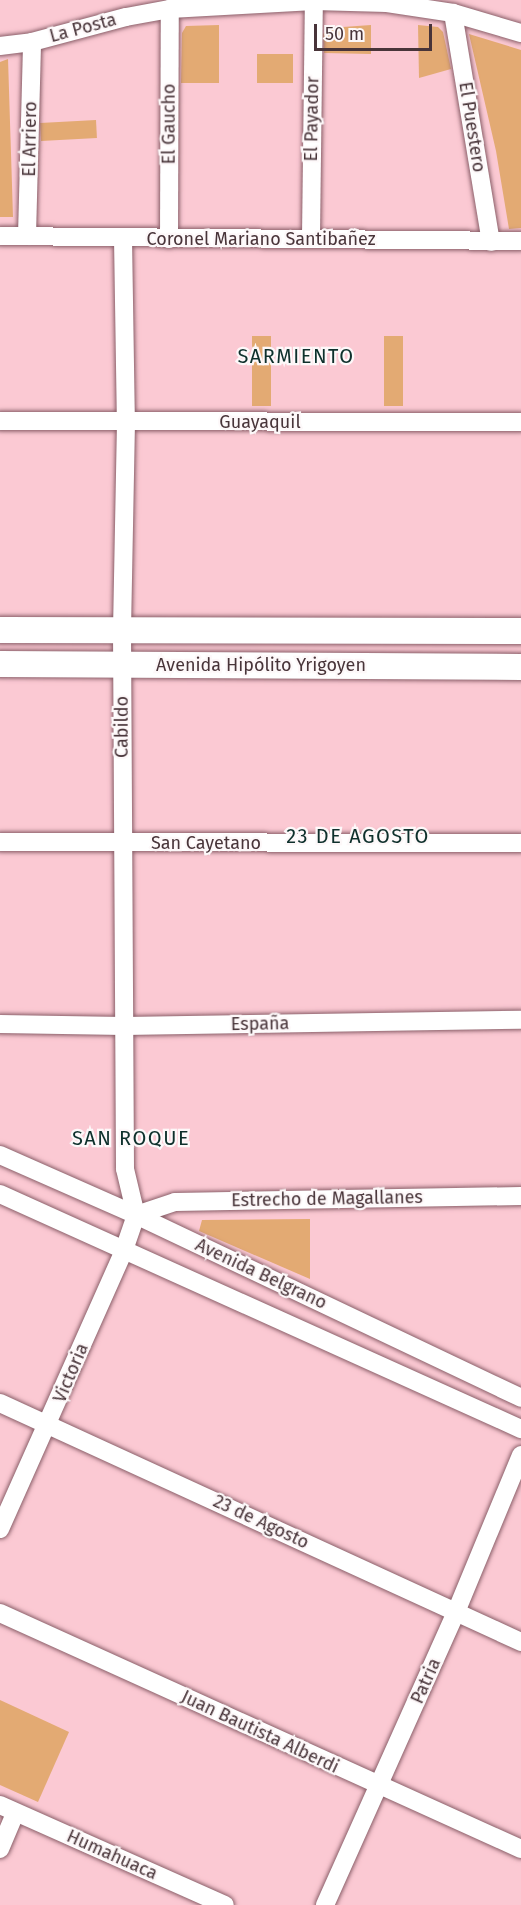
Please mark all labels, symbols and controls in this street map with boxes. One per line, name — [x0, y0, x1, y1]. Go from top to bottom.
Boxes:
street label: La Posta — [47, 9, 119, 47]
scale bar — [317, 12, 436, 50]
text: 50 m — [325, 23, 364, 45]
street label: El Payador — [300, 76, 324, 162]
street label: El Puestero — [454, 80, 490, 174]
street label: El Gaucho — [158, 84, 180, 164]
street label: El Arriero — [19, 101, 41, 177]
street label: Coronel Mariano Santibañez — [146, 228, 376, 250]
district label: SARMIENTO — [237, 344, 355, 368]
street label: Guayaquil — [219, 411, 301, 433]
street label: Avenida Hipólito Yrigoyen — [156, 654, 366, 676]
street label: Cabildo — [111, 696, 133, 758]
district label: 23 DE AGOSTO — [286, 824, 430, 848]
street label: San Cayetano — [151, 832, 261, 854]
street label: España — [231, 1013, 289, 1035]
district label: SAN ROQUE — [72, 1126, 190, 1150]
street label: Estrecho de Magallanes — [231, 1187, 423, 1211]
street label: Avenida Belgrano — [192, 1234, 330, 1314]
street label: Victoria — [49, 1340, 93, 1406]
street label: 23 de Agosto — [210, 1490, 312, 1554]
street label: Patria — [406, 1655, 446, 1707]
street label: Juan Bautista Alberdi — [178, 1686, 342, 1778]
street label: Humahuaca — [63, 1825, 161, 1885]

